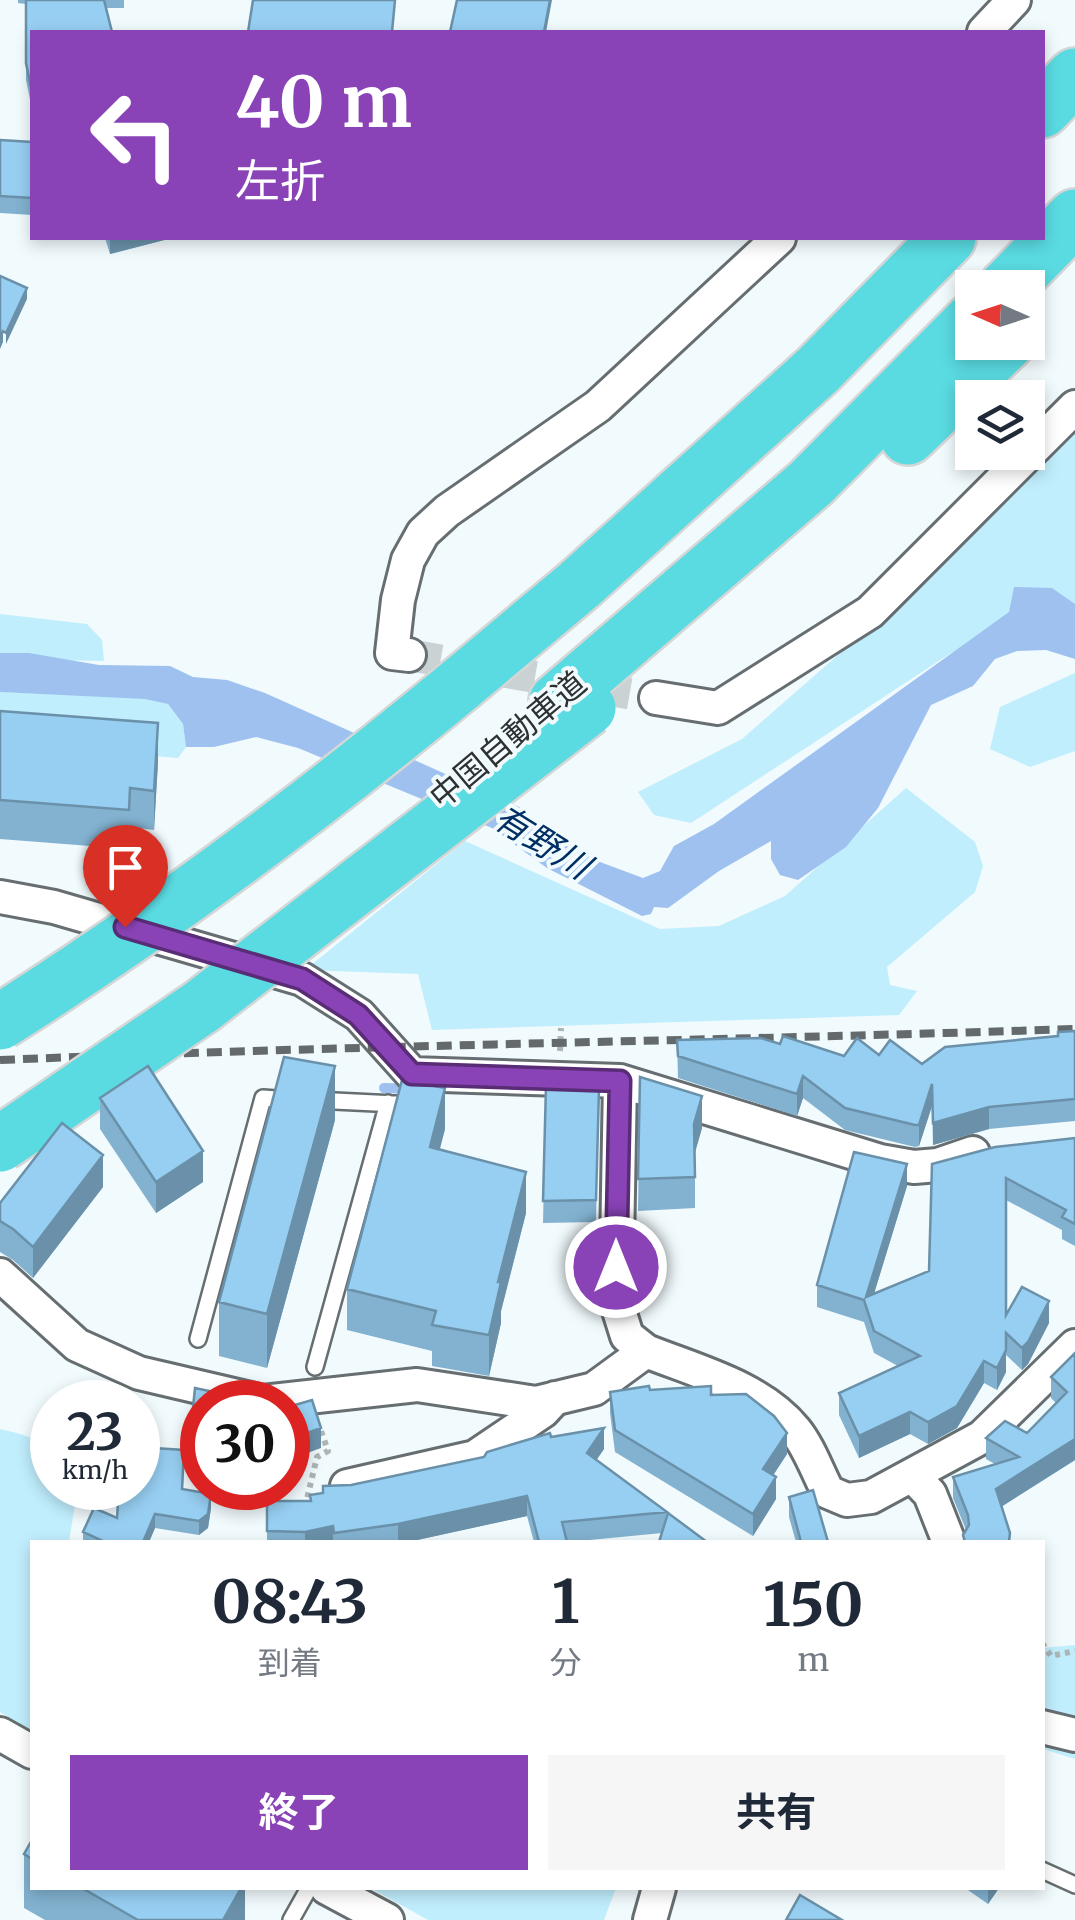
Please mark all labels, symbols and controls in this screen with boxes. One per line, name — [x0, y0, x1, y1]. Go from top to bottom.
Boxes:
text: 40 m — [235, 58, 412, 146]
icon: left — [70, 70, 200, 200]
text: 左折 — [235, 153, 325, 209]
north arrow — [955, 270, 1045, 360]
map controls — [955, 270, 1045, 470]
button: layers — [955, 380, 1045, 470]
street label: 中国自動車道 — [422, 663, 594, 817]
water label: 有野川 — [486, 796, 602, 891]
pin — [83, 825, 168, 928]
icon: arrive — [98, 840, 153, 895]
position arrow — [564, 1215, 668, 1319]
speed limit sign: 30 — [180, 1380, 310, 1510]
text: 23 — [67, 1401, 123, 1464]
text: km/h — [62, 1454, 128, 1486]
text: 08:43 — [211, 1564, 368, 1639]
text: 1 — [552, 1564, 580, 1639]
text: 150 — [763, 1567, 864, 1642]
text: m — [797, 1640, 829, 1680]
text: 到着 — [258, 1643, 322, 1683]
text: 分 — [550, 1643, 582, 1683]
button: 終了 — [70, 1755, 528, 1870]
button: 共有 — [548, 1755, 1005, 1870]

